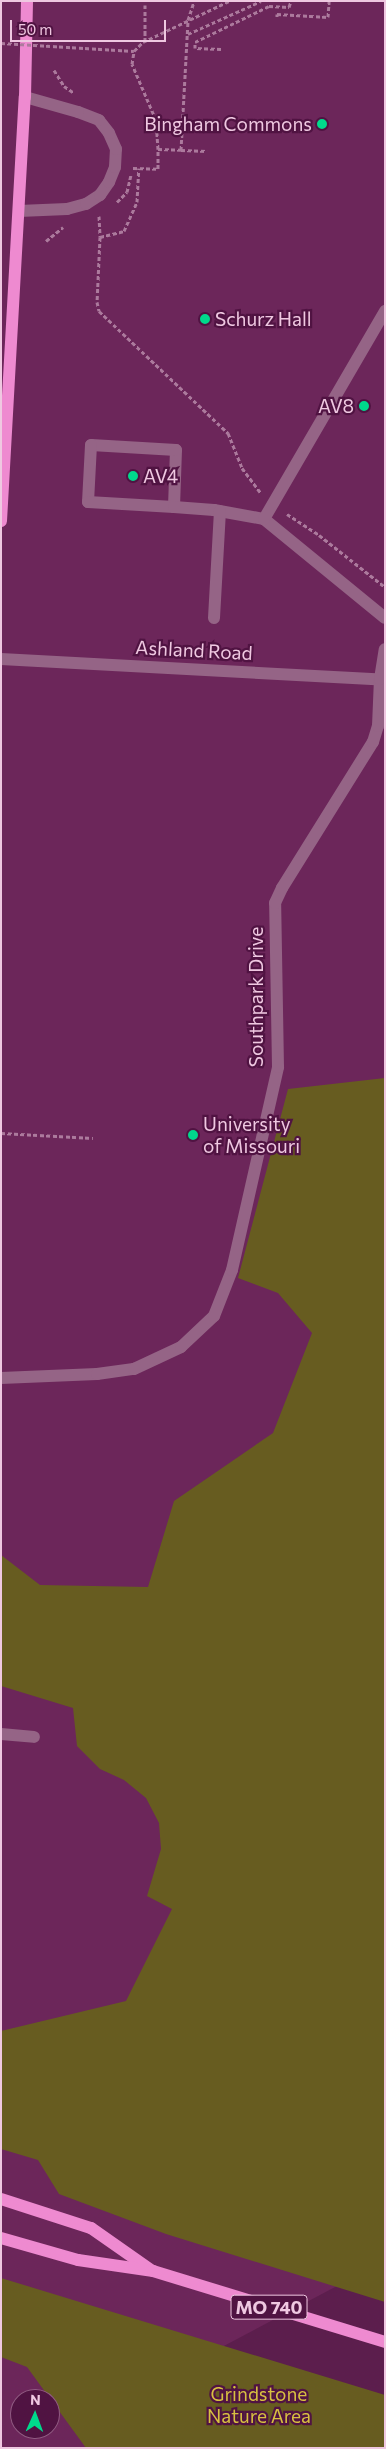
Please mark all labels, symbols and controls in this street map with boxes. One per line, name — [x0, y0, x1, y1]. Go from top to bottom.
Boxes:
scale bar — [12, 10, 169, 42]
text: 50 m — [18, 20, 52, 38]
place label: Bingham Commons — [144, 113, 312, 135]
marker: Bingham Commons — [316, 118, 328, 130]
place label: Schurz Hall — [215, 308, 312, 330]
marker: Schurz Hall — [199, 313, 211, 325]
place label: AV8 — [318, 395, 354, 417]
marker: AV8 — [358, 400, 370, 412]
place label: AV4 — [143, 465, 178, 487]
marker: AV4 — [127, 470, 139, 482]
street label: Ashland Road — [135, 636, 253, 664]
street label: Southpark Drive — [245, 927, 267, 1067]
place label: University of Missouri — [203, 1113, 300, 1157]
marker: University of Missouri — [187, 1129, 199, 1141]
road number: MO 740 — [230, 2292, 308, 2322]
park label: Grindstone Nature Area — [207, 2383, 311, 2427]
north arrow — [10, 2389, 60, 2439]
text: N — [30, 2391, 41, 2408]

